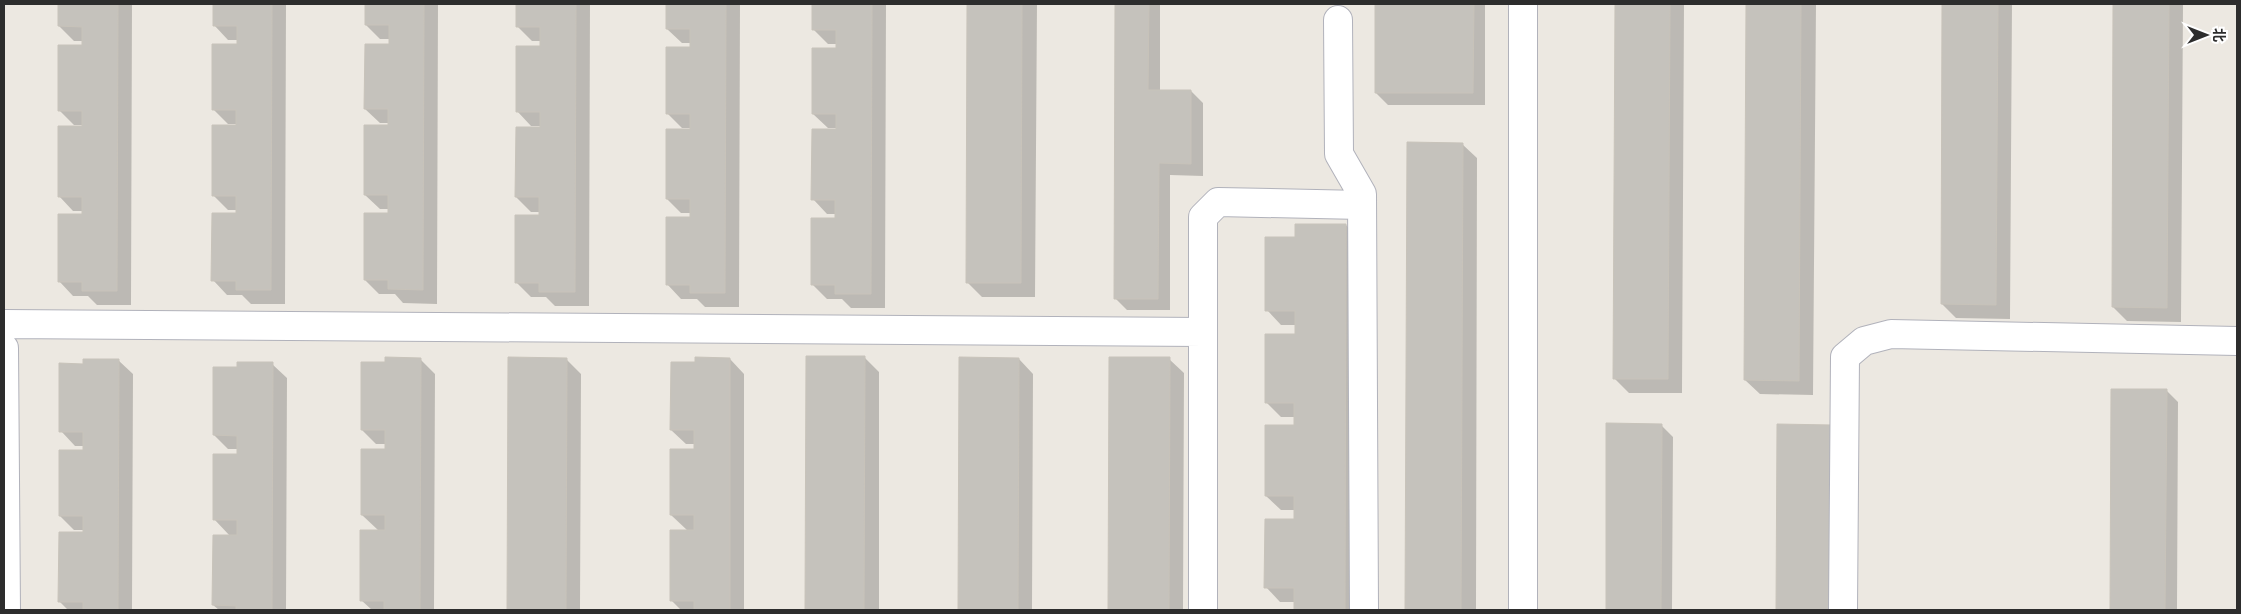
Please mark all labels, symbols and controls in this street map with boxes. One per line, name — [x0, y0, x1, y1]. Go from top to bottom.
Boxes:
north arrow — [2181, 10, 2231, 60]
text: 北 — [2211, 28, 2227, 42]

